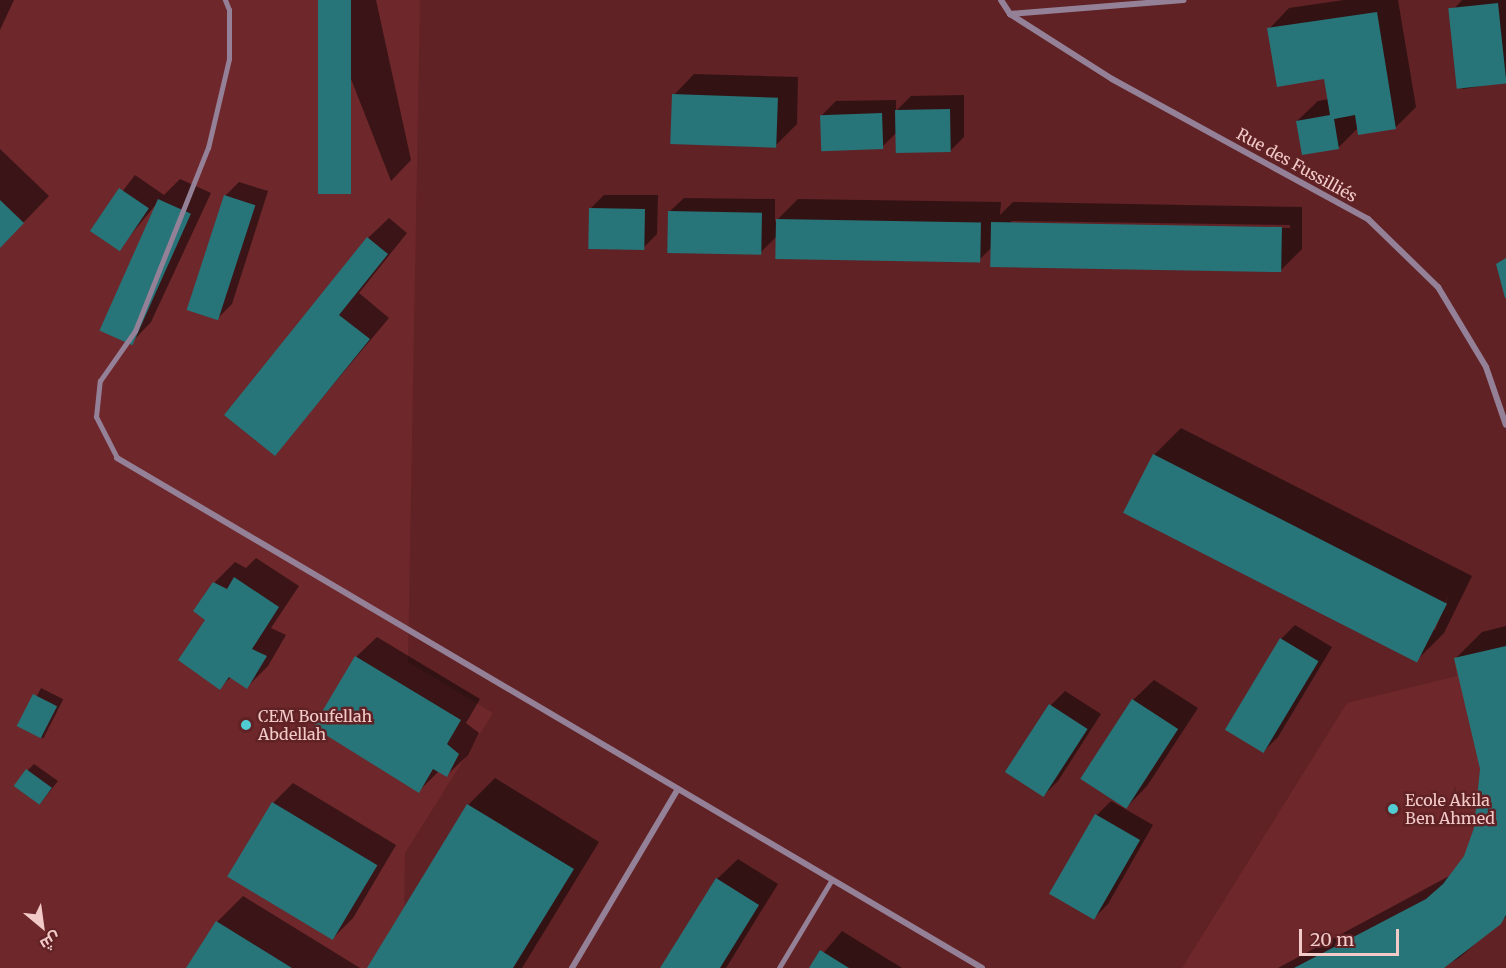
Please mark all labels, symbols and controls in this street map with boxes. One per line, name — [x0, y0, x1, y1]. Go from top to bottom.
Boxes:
street label: Rue des Fussilliés — [1234, 124, 1360, 206]
place label: CEM Boufellah Abdellah — [258, 706, 372, 744]
marker: CEM Boufellah Abdellah — [239, 718, 253, 732]
place label: Ecole Akila Ben Ahmed — [1405, 790, 1495, 828]
marker: Ecole Akila Ben Ahmed — [1386, 802, 1400, 816]
north arrow — [12, 896, 72, 956]
scale bar — [1302, 917, 1402, 955]
text: ش — [37, 928, 65, 955]
text: 20 m — [1310, 928, 1354, 951]

